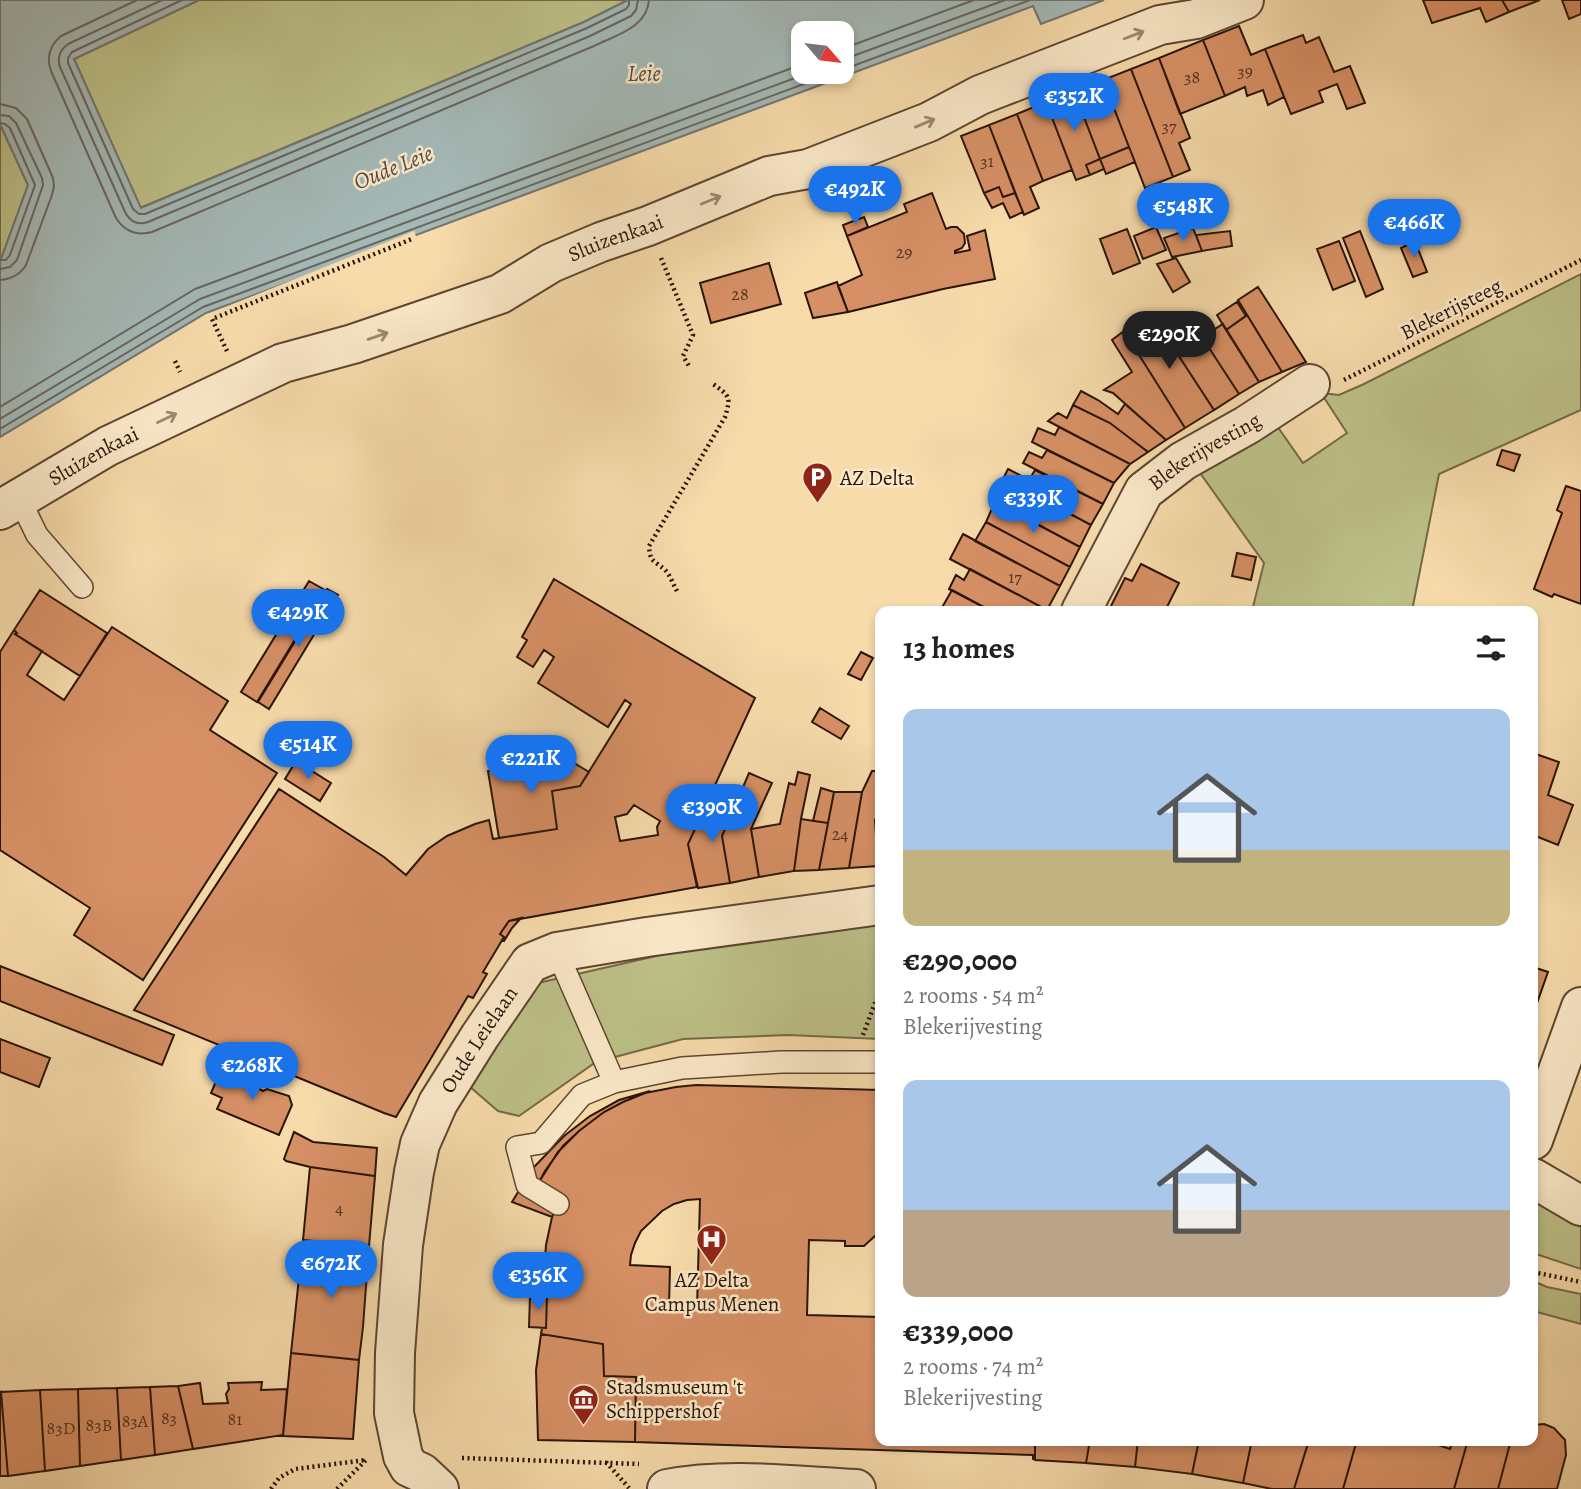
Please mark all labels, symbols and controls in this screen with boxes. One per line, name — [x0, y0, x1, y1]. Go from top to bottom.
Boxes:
north arrow — [791, 21, 854, 84]
map controls — [791, 21, 854, 84]
one-way arrow — [1123, 28, 1145, 41]
water label: Leie — [627, 58, 661, 89]
house number: 39 — [1237, 59, 1253, 83]
house number: 38 — [1184, 65, 1200, 89]
pin: €352K — [1025, 74, 1123, 133]
text: €352K — [1044, 80, 1104, 111]
house number: 37 — [1161, 114, 1177, 138]
one-way arrow — [913, 116, 935, 129]
water label: Oude Leie — [349, 138, 438, 197]
house number: 31 — [980, 149, 994, 173]
pin: €492K — [806, 166, 904, 226]
text: €492K — [825, 173, 885, 204]
pin: €548K — [1134, 184, 1232, 243]
text: €548K — [1153, 190, 1213, 221]
one-way arrow — [700, 193, 721, 206]
pin: €466K — [1365, 200, 1463, 259]
text: €466K — [1384, 206, 1444, 237]
street label: Sluizenkaai — [564, 207, 667, 268]
house number: 29 — [896, 240, 912, 264]
street label: Blekerijsteeg — [1396, 271, 1507, 346]
house number: 28 — [731, 282, 749, 306]
pin: €290K — [1120, 312, 1218, 371]
text: €290K — [1138, 318, 1200, 349]
one-way arrow — [367, 329, 389, 341]
street label: Blekerijvesting — [1142, 406, 1266, 497]
one-way arrow — [156, 411, 177, 424]
street label: Sluizenkaai — [43, 420, 143, 492]
parking icon: AZ Delta — [800, 461, 834, 505]
place label: AZ Delta — [839, 464, 915, 492]
pin: €339K — [984, 476, 1082, 535]
text: €339K — [1004, 482, 1062, 513]
house number: 17 — [1008, 565, 1022, 589]
pin: €429K — [249, 590, 347, 649]
text: €429K — [268, 596, 328, 627]
text: 13 homes — [903, 628, 1015, 668]
icon: filters — [1472, 629, 1510, 667]
pin: €514K — [259, 722, 357, 781]
text: €514K — [279, 728, 337, 759]
pin: €221K — [482, 736, 580, 795]
text: €221K — [502, 742, 560, 773]
icon: home — [1144, 755, 1270, 881]
pin: €390K — [663, 784, 761, 844]
text: €390K — [682, 791, 742, 822]
house number: 24 — [832, 822, 848, 846]
text: €290,000 — [903, 940, 1017, 980]
text: 2 rooms · 54 m² — [903, 980, 1044, 1011]
street label: Oude Leielaan — [434, 981, 524, 1098]
text: Blekerijvesting — [903, 1011, 1043, 1042]
pin: €268K — [203, 1042, 301, 1102]
text: €268K — [221, 1049, 283, 1080]
icon: home — [1144, 1126, 1270, 1252]
house number: 4 — [335, 1196, 343, 1220]
hospital icon: AZ Delta Campus Menen — [695, 1223, 729, 1267]
pin: €672K — [282, 1240, 380, 1300]
text: €672K — [301, 1247, 361, 1278]
pin: €356K — [489, 1252, 587, 1312]
text: €356K — [509, 1259, 567, 1290]
place label: AZ Delta Campus Menen — [645, 1266, 779, 1318]
text: €339,000 — [903, 1311, 1013, 1351]
text: 2 rooms · 74 m² — [903, 1351, 1043, 1382]
place label: Stadsmuseum 't Schippershof — [606, 1373, 744, 1425]
museum icon: Stadsmuseum 't Schippershof — [566, 1382, 600, 1426]
text: Blekerijvesting — [903, 1382, 1043, 1413]
house number: 83 — [161, 1406, 177, 1430]
house number: 81 — [228, 1407, 242, 1431]
house number: 83A — [122, 1409, 149, 1433]
house number: 83B — [86, 1413, 112, 1437]
house number: 83D — [47, 1416, 75, 1440]

